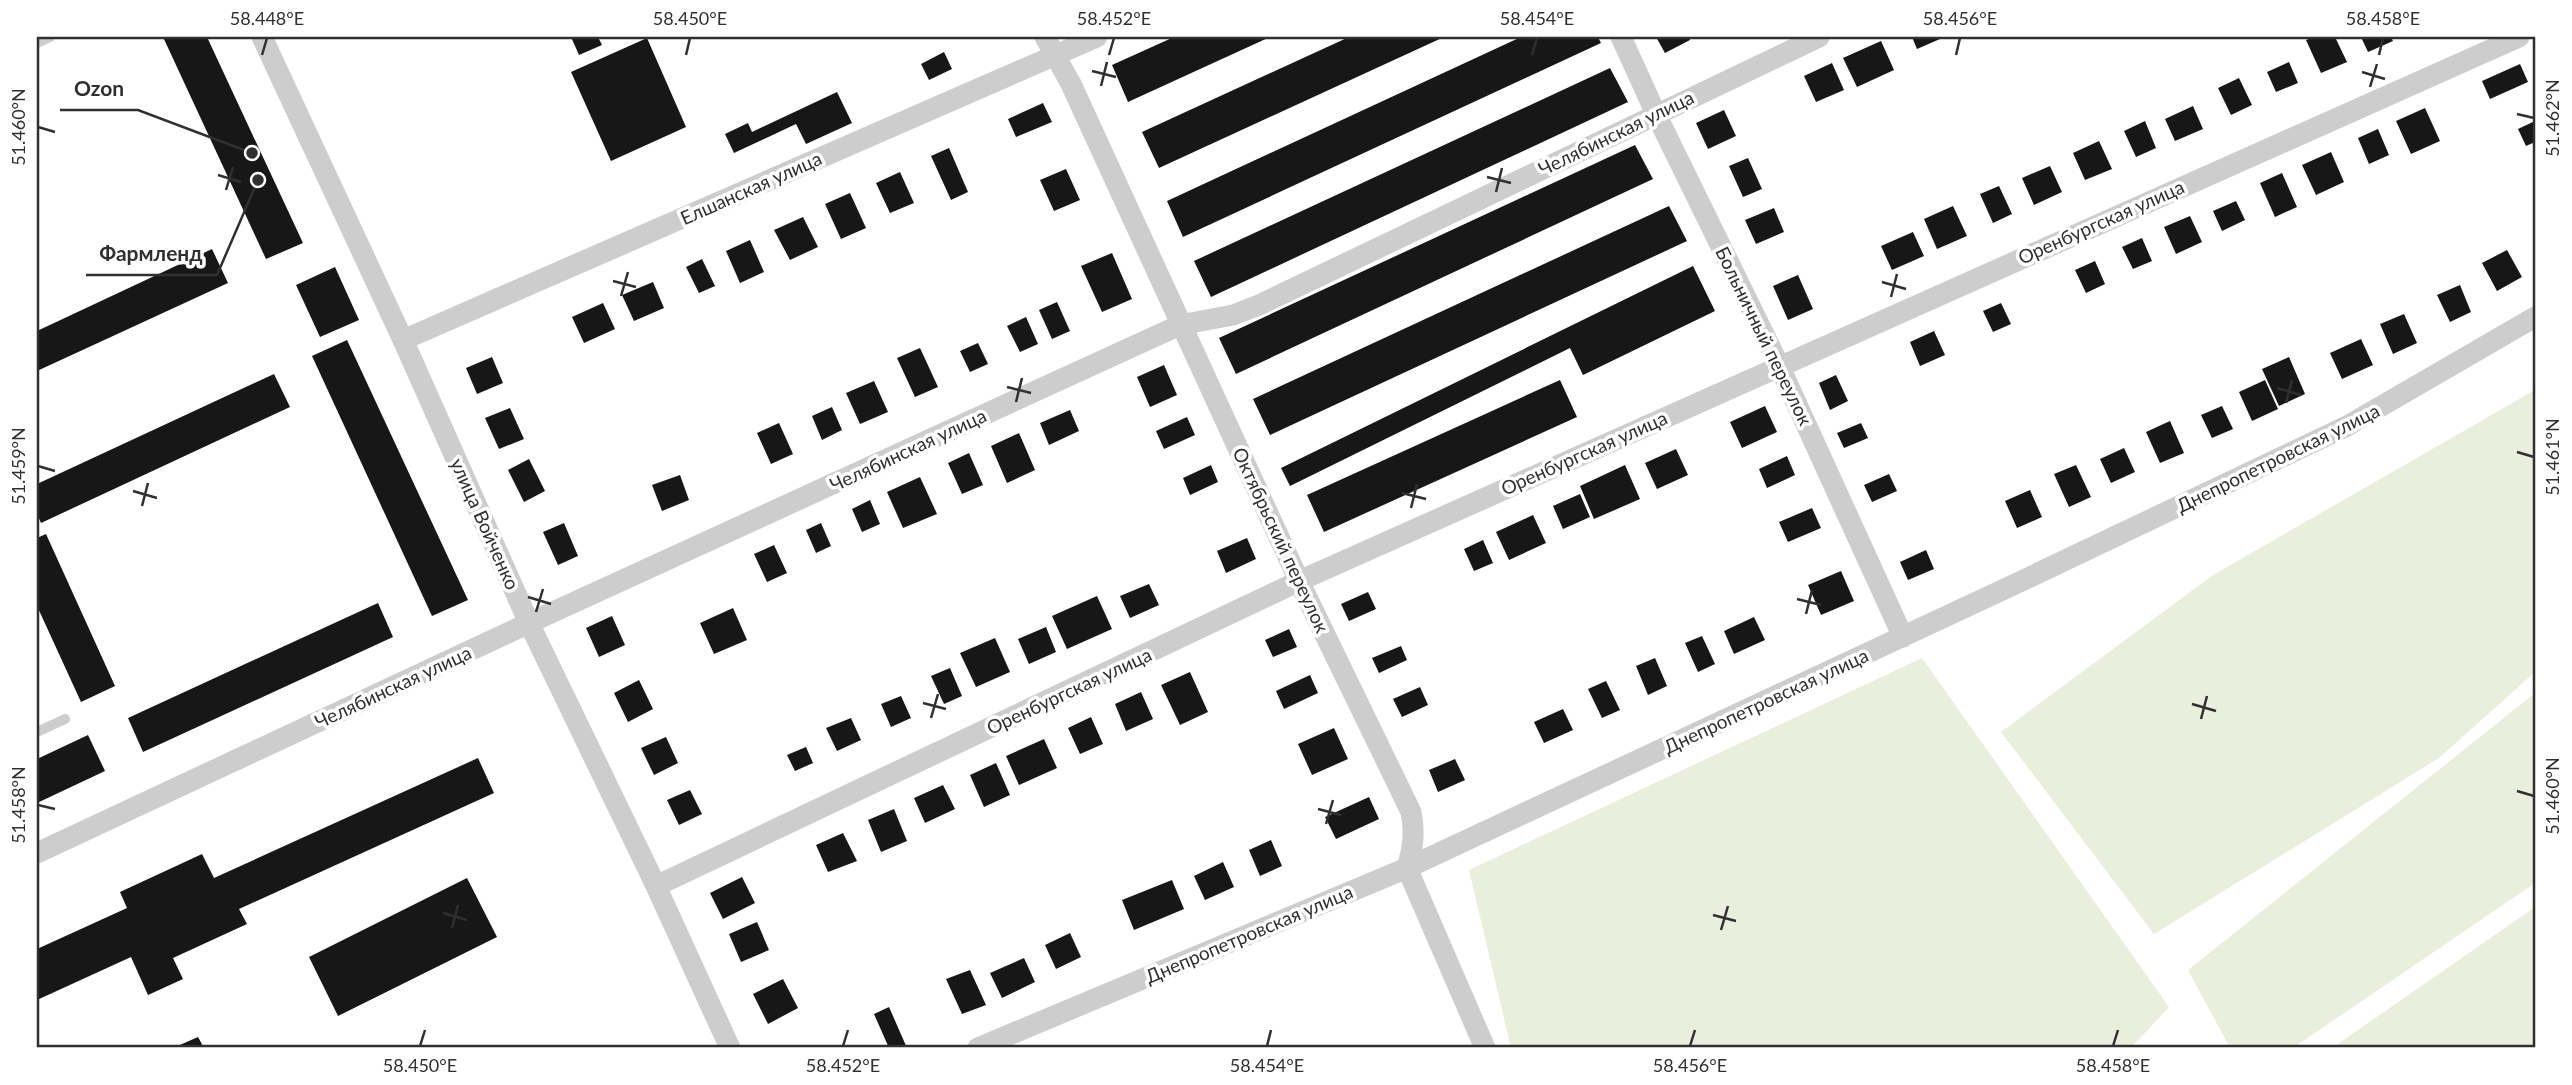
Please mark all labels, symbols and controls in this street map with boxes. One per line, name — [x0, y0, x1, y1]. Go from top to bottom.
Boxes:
text: 58.448°E — [230, 7, 304, 29]
text: 58.450°E — [653, 7, 727, 29]
text: 58.452°E — [1077, 7, 1151, 29]
text: 58.454°E — [1500, 7, 1574, 29]
text: 58.456°E — [1923, 7, 1997, 29]
text: 58.458°E — [2346, 7, 2420, 29]
callout: Ozon — [60, 68, 138, 110]
text: Ozon — [74, 75, 124, 100]
text: 51.462°N — [2541, 79, 2563, 157]
street label: Челябинская улица — [1534, 85, 1697, 180]
text: 51.460°N — [7, 88, 29, 166]
street label: Елшанская улица — [677, 146, 825, 229]
street label: Оренбургская улица — [2014, 175, 2187, 269]
callout: Фармленд — [86, 233, 217, 275]
text: Фармленд — [99, 240, 203, 265]
street label: Больничный переулок — [1711, 243, 1818, 429]
street label: Днепропетровская улица — [2172, 398, 2383, 517]
street label: Челябинская улица — [826, 403, 990, 496]
street label: Оренбургская улица — [1497, 406, 1670, 500]
text: 51.461°N — [2541, 418, 2563, 496]
text: 51.459°N — [7, 427, 29, 505]
street label: Октябрьский переулок — [1228, 444, 1335, 636]
street label: улица Войченко — [446, 455, 525, 593]
street label: Челябинская улица — [311, 640, 475, 733]
street label: Оренбургская улица — [983, 642, 1155, 739]
street label: Днепропетровская улица — [1660, 643, 1872, 758]
text: 51.460°N — [2541, 757, 2563, 835]
text: 51.458°N — [7, 766, 29, 844]
street label: Днепропетровская улица — [1142, 879, 1356, 988]
text: 58.450°E — [383, 1054, 457, 1076]
text: 58.452°E — [806, 1054, 880, 1076]
text: 58.454°E — [1230, 1054, 1304, 1076]
text: 58.456°E — [1653, 1054, 1727, 1076]
text: 58.458°E — [2076, 1054, 2150, 1076]

